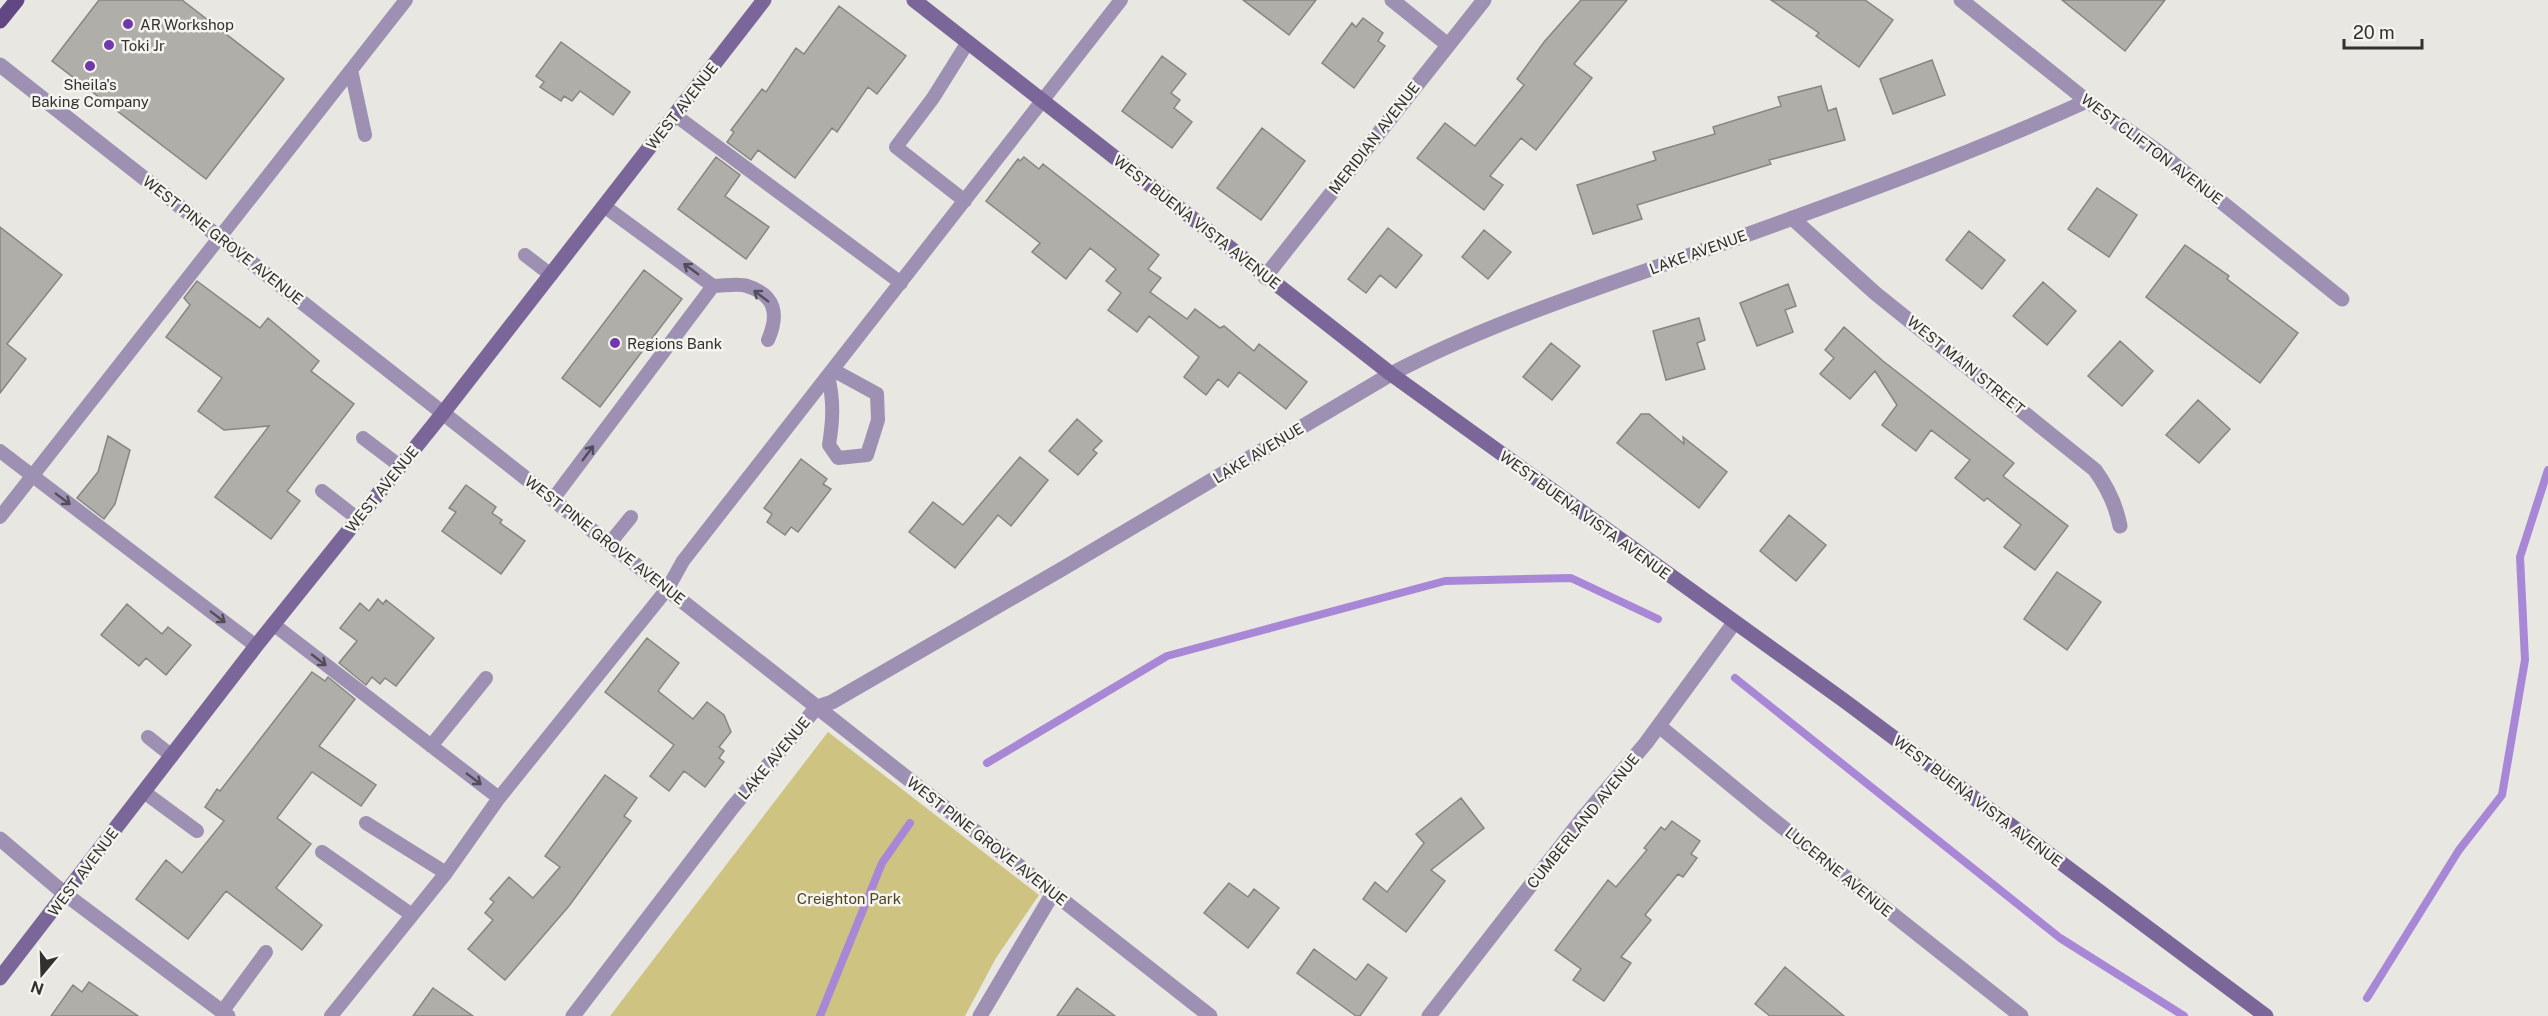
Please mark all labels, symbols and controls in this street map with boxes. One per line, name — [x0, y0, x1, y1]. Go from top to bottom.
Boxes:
scale bar — [2344, 12, 2422, 50]
place label: AR Workshop — [140, 16, 234, 33]
marker: AR Workshop — [121, 17, 135, 31]
text: 20 m — [2353, 22, 2395, 43]
place label: Toki Jr — [121, 37, 165, 54]
marker: Toki Jr — [102, 38, 116, 52]
marker: Sheila's Baking Company — [83, 59, 97, 73]
street label: WEST AVENUE — [643, 59, 721, 153]
place label: Sheila's Baking Company — [31, 76, 149, 110]
street label: MERIDIAN AVENUE — [1325, 79, 1423, 197]
street label: WEST CLIFTON AVENUE — [2078, 90, 2226, 208]
street label: WEST BUENA VISTA AVENUE — [1110, 152, 1284, 292]
street label: WEST PINE GROVE AVENUE — [140, 172, 306, 308]
street label: LAKE AVENUE — [1647, 227, 1749, 277]
one-way arrow — [683, 263, 699, 275]
one-way arrow — [754, 290, 770, 302]
street label: WEST MAIN STREET — [1904, 312, 2028, 418]
place label: Regions Bank — [627, 335, 722, 352]
marker: Regions Bank — [608, 336, 622, 350]
street label: LAKE AVENUE — [1210, 419, 1306, 487]
street label: WEST AVENUE — [342, 443, 422, 535]
one-way arrow — [582, 445, 594, 461]
street label: WEST BUENA VISTA AVENUE — [1496, 447, 1674, 583]
street label: WEST PINE GROVE AVENUE — [522, 472, 688, 608]
one-way arrow — [55, 492, 71, 505]
one-way arrow — [210, 611, 226, 623]
one-way arrow — [311, 654, 327, 667]
street label: LAKE AVENUE — [735, 713, 813, 803]
street label: WEST BUENA VISTA AVENUE — [1890, 732, 2066, 870]
street label: CUMBERLAND AVENUE — [1523, 750, 1643, 892]
one-way arrow — [466, 772, 482, 785]
street label: WEST PINE GROVE AVENUE — [904, 773, 1070, 909]
street label: LUCERNE AVENUE — [1782, 824, 1896, 920]
street label: WEST AVENUE — [44, 825, 122, 919]
park label: Creighton Park — [797, 890, 901, 907]
north arrow — [12, 944, 72, 1004]
text: N — [28, 977, 46, 999]

